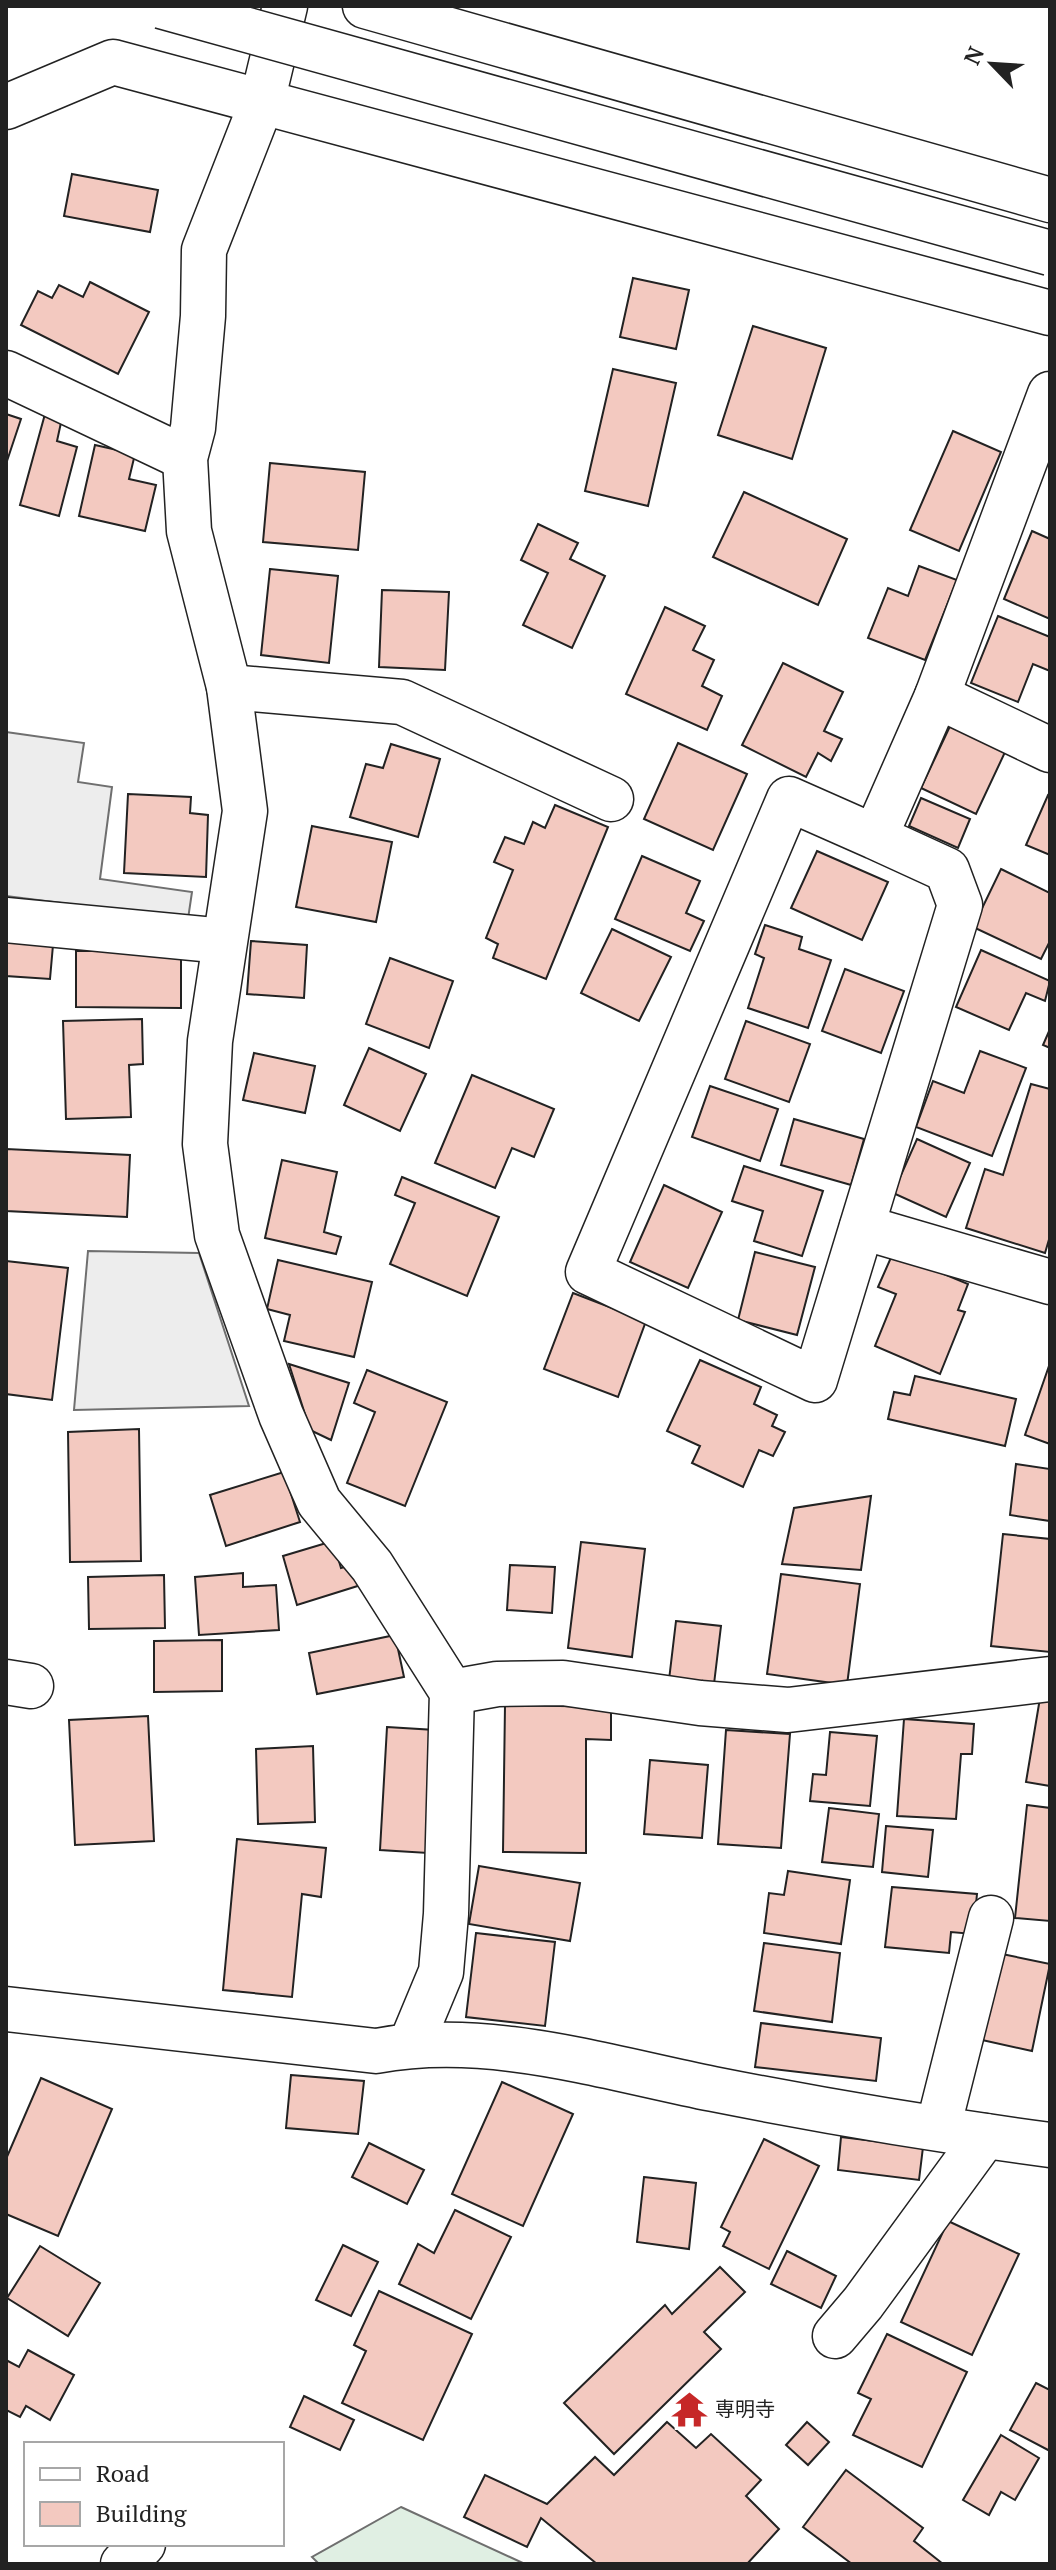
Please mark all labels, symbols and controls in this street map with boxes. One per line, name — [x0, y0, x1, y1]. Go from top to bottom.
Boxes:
north arrow — [952, 24, 1032, 104]
text: N — [957, 41, 990, 69]
temple icon: 専明寺 — [670, 2390, 708, 2428]
place label: 専明寺 — [715, 2395, 775, 2422]
legend — [24, 2442, 284, 2546]
text: Road — [96, 2457, 150, 2489]
text: Building — [96, 2497, 187, 2529]

